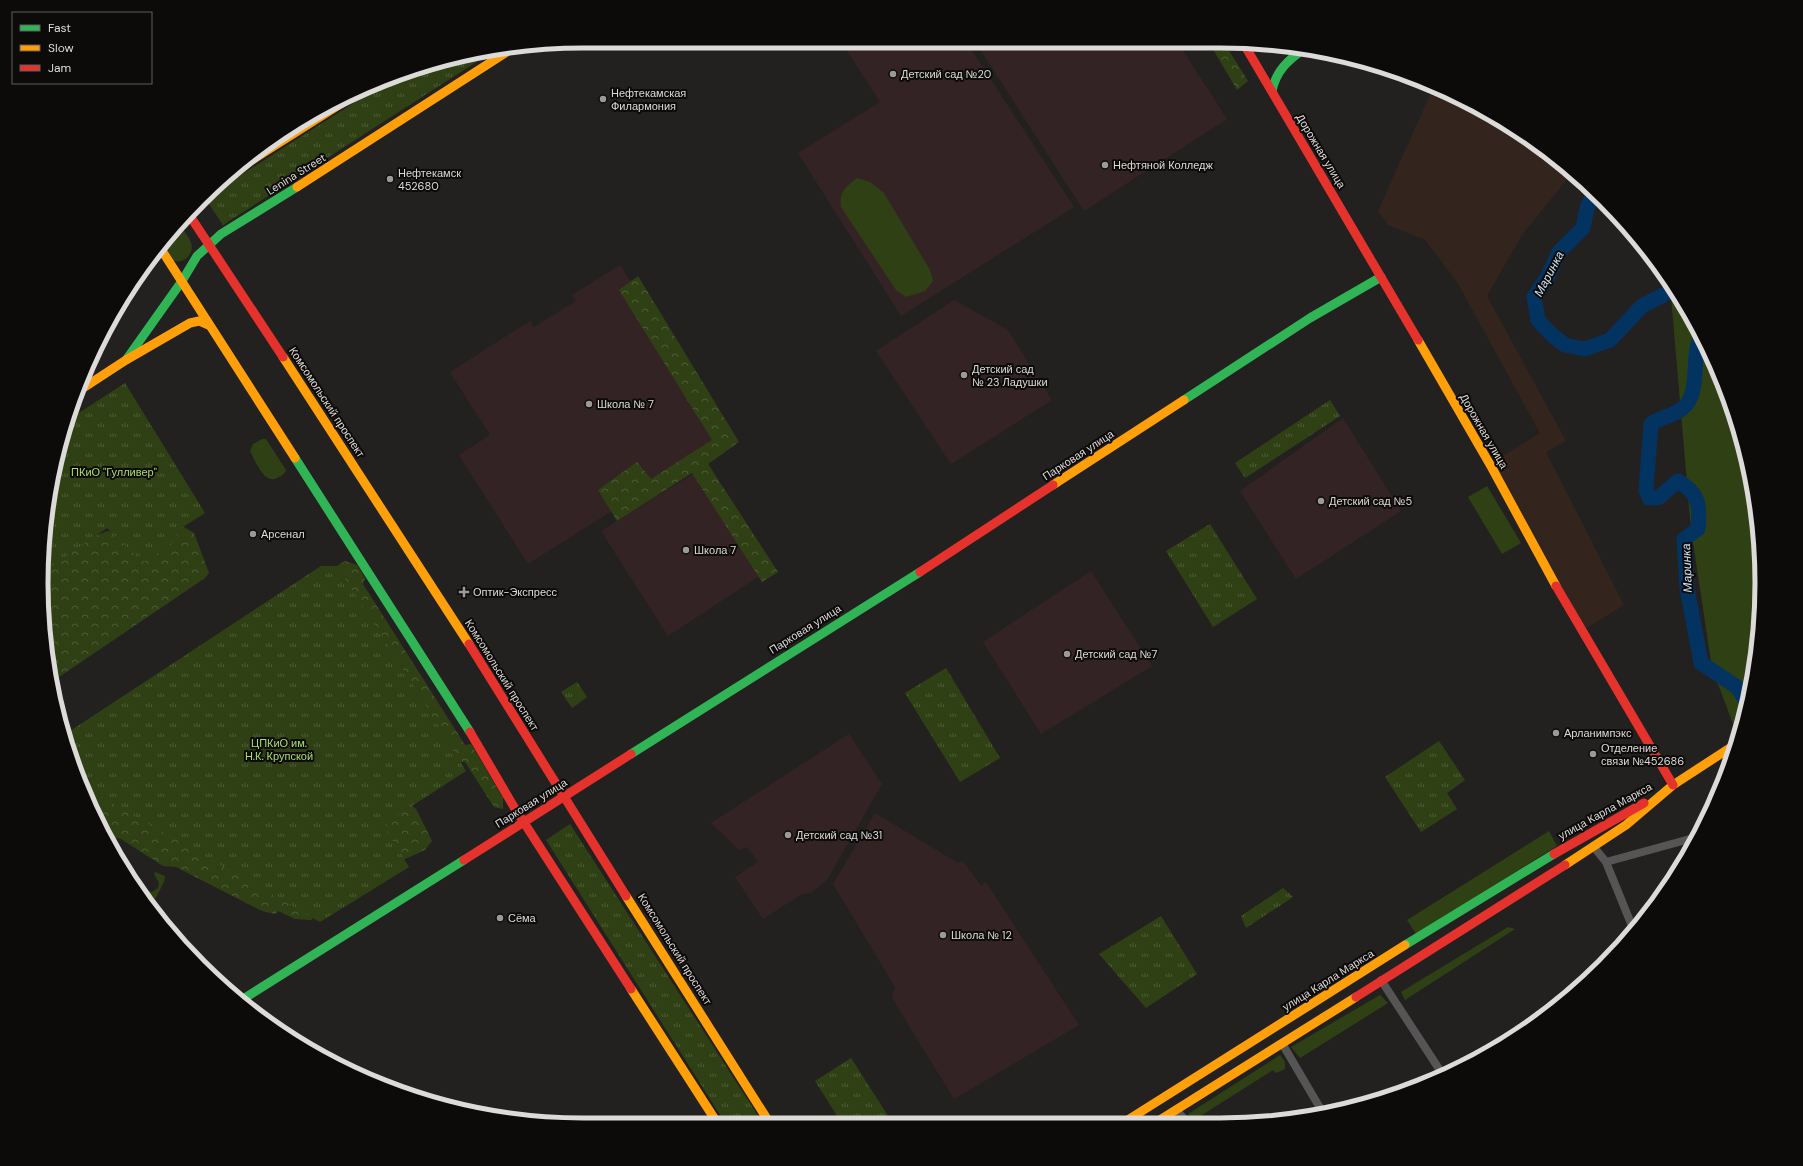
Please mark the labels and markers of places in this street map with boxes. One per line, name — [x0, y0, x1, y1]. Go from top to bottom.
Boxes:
place label: Детский сад №20 — [901, 67, 991, 81]
marker: Детский сад №20 — [888, 69, 898, 79]
place label: Нефтекамская Филармония — [611, 86, 686, 113]
marker: Нефтекамская Филармония — [598, 94, 608, 104]
place label: Нефтяной Колледж — [1113, 158, 1214, 172]
marker: Нефтяной Колледж — [1100, 160, 1110, 170]
place label: Нефтекамск 452680 — [398, 166, 461, 193]
marker: Нефтекамск 452680 — [385, 174, 395, 184]
place label: Детский сад № 23 Ладушки — [972, 362, 1048, 389]
marker: Детский сад № 23 Ладушки — [959, 370, 969, 380]
place label: Школа № 7 — [597, 397, 654, 411]
marker: Школа № 7 — [584, 399, 594, 409]
place label: Детский сад №5 — [1329, 494, 1412, 508]
marker: Детский сад №5 — [1316, 496, 1326, 506]
place label: Арсенал — [261, 527, 305, 541]
marker: Арсенал — [248, 529, 258, 539]
place label: Школа 7 — [694, 543, 736, 557]
marker: Школа 7 — [681, 545, 691, 555]
place label: Оптик-Экспресс — [473, 585, 557, 599]
marker: Оптик-Экспресс — [458, 586, 470, 598]
place label: Детский сад №7 — [1075, 647, 1157, 661]
marker: Детский сад №7 — [1062, 649, 1072, 659]
place label: Арланимпэкс — [1564, 726, 1632, 740]
marker: Арланимпэкс — [1551, 728, 1561, 738]
place label: Отделение связи №452686 — [1601, 741, 1684, 768]
marker: Отделение связи №452686 — [1588, 749, 1598, 759]
place label: Детский сад №31 — [796, 828, 882, 842]
marker: Детский сад №31 — [783, 830, 793, 840]
place label: Сёма — [508, 911, 537, 925]
marker: Сёма — [495, 913, 505, 923]
place label: Школа № 12 — [951, 928, 1012, 942]
marker: Школа № 12 — [938, 930, 948, 940]

